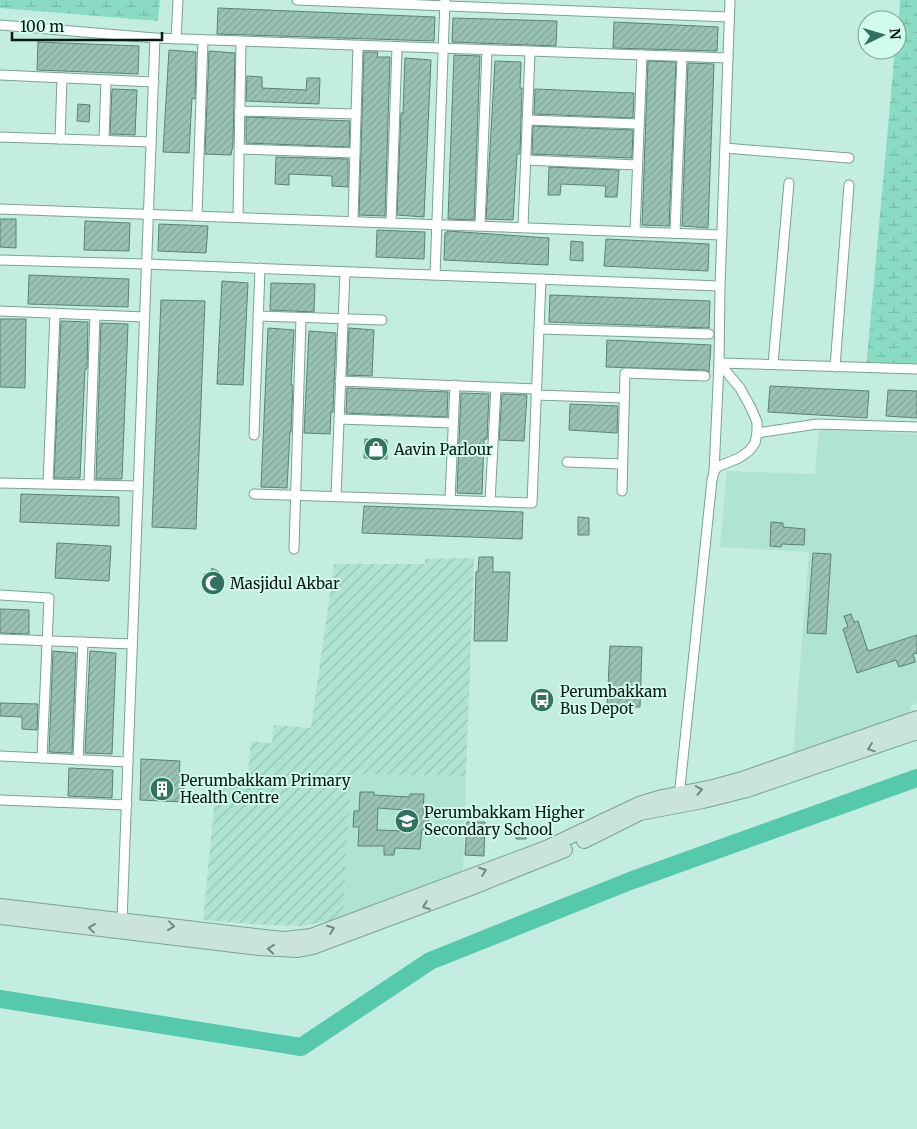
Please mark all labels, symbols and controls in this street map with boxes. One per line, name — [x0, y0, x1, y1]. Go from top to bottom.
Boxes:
scale bar — [12, 10, 162, 42]
north arrow — [857, 10, 907, 60]
text: 100 m — [20, 17, 64, 36]
text: N — [886, 28, 904, 40]
shop icon: Aavin Parlour — [363, 436, 389, 462]
place label: Aavin Parlour — [393, 440, 493, 459]
mosque icon: Masjidul Akbar — [200, 570, 226, 596]
place label: Masjidul Akbar — [230, 574, 340, 593]
place label: Perumbakkam Bus Depot — [560, 682, 667, 718]
bus stop icon: Perumbakkam Bus Depot — [529, 687, 555, 713]
one-way arrow — [867, 742, 876, 752]
place label: Perumbakkam Primary Health Centre — [180, 771, 351, 807]
building icon: Perumbakkam Primary Health Centre — [149, 776, 175, 802]
one-way arrow — [695, 785, 704, 796]
place label: Perumbakkam Higher Secondary School — [424, 803, 585, 839]
school or university icon: Perumbakkam Higher Secondary School — [394, 808, 420, 834]
one-way arrow — [478, 867, 487, 878]
one-way arrow — [422, 900, 431, 910]
one-way arrow — [167, 920, 175, 931]
one-way arrow — [88, 923, 96, 934]
one-way arrow — [326, 924, 335, 935]
one-way arrow — [267, 944, 275, 955]

